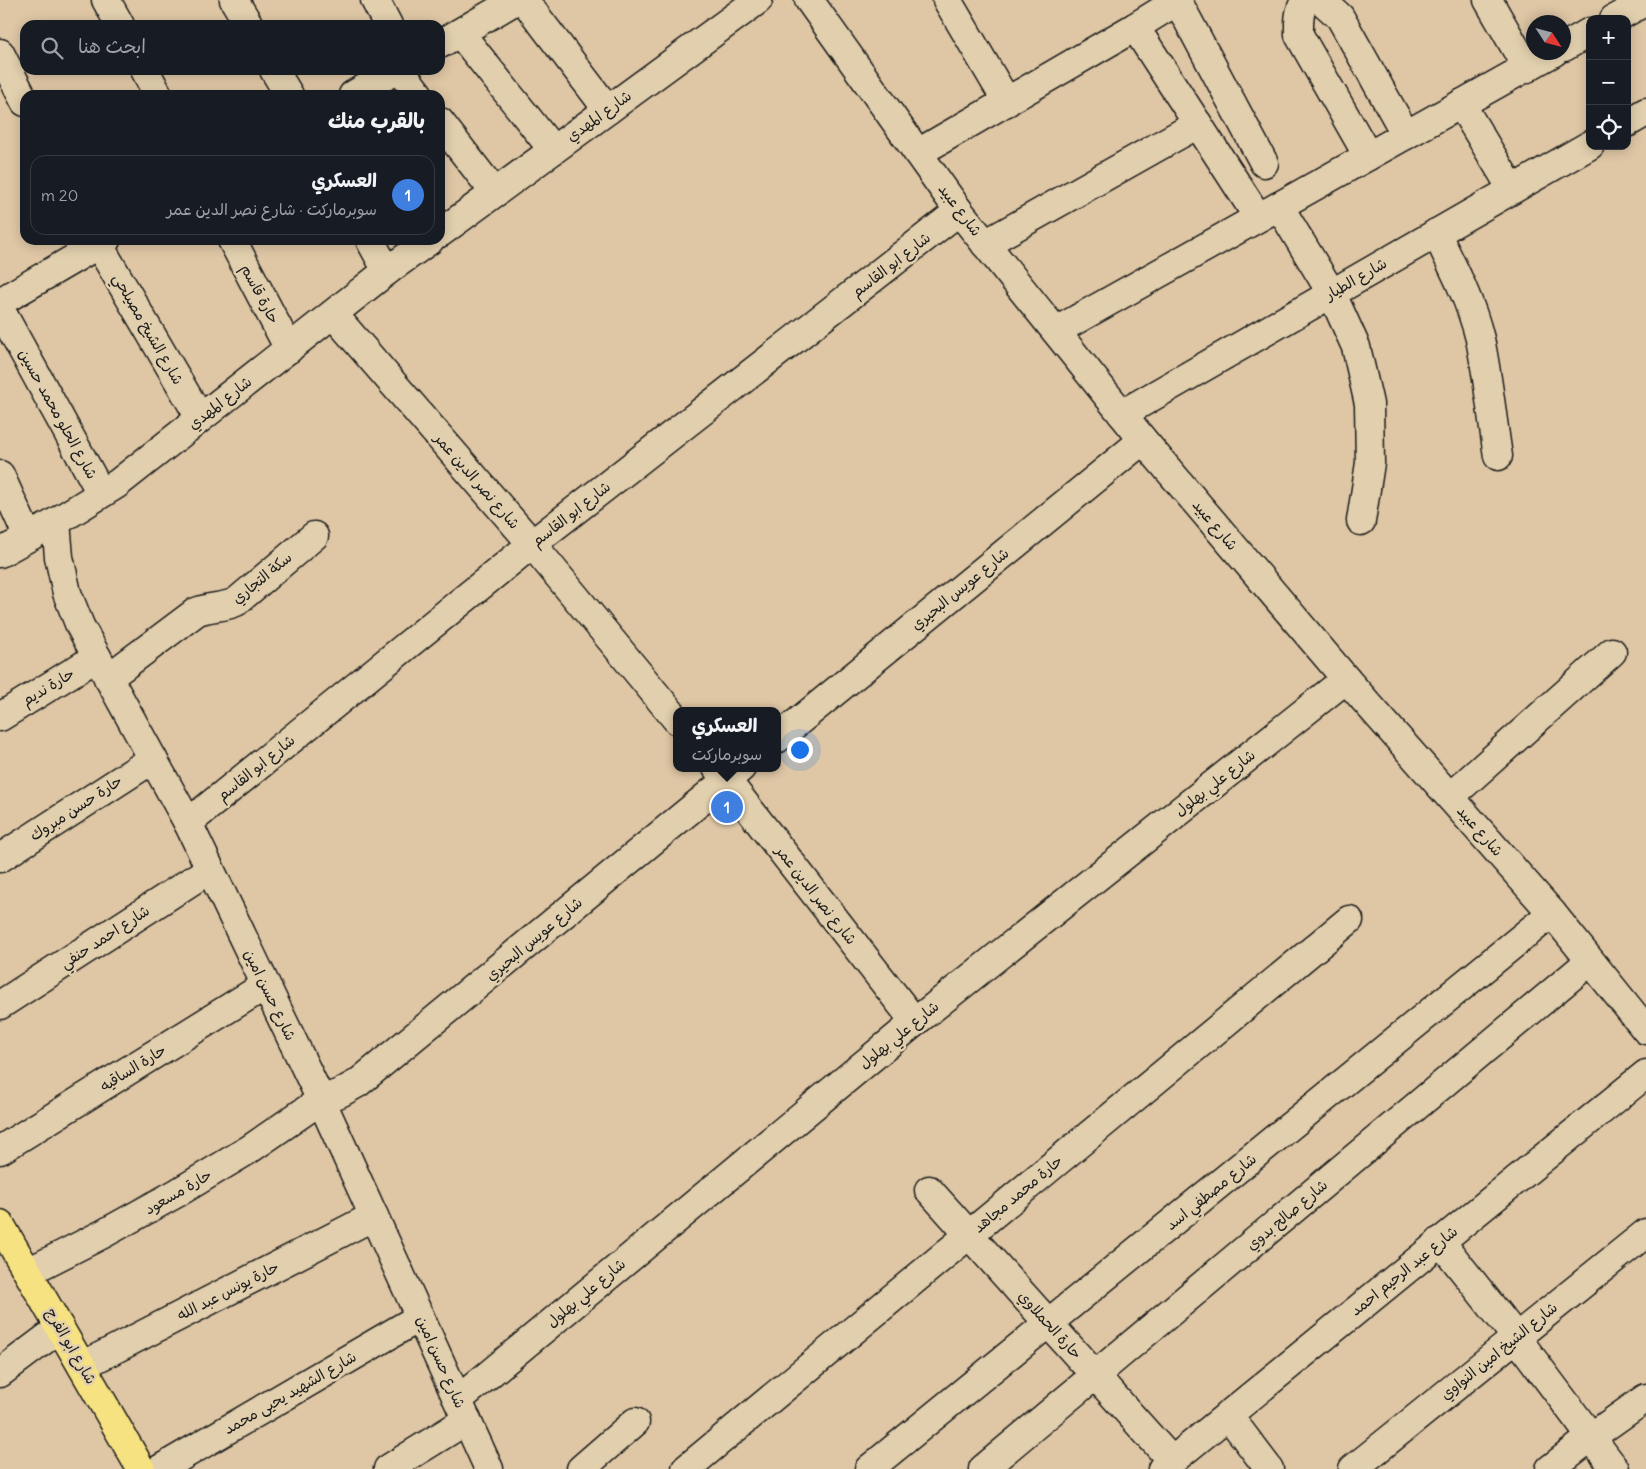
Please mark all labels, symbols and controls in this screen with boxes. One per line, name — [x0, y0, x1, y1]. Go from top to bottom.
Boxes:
north arrow — [1526, 15, 1571, 60]
map controls — [1586, 15, 1631, 150]
button: + — [1586, 15, 1631, 60]
search box — [20, 20, 445, 75]
icon: search — [38, 34, 66, 62]
text: ابحث هنا — [78, 34, 146, 58]
button: − — [1586, 60, 1631, 105]
street label: شارع المهدي — [563, 86, 636, 147]
button: locate — [1586, 105, 1631, 150]
text: بالقرب منك — [328, 107, 425, 134]
text: العسكري — [311, 168, 377, 192]
street label: شارع عبيد — [934, 180, 986, 240]
text: 20 m — [41, 185, 78, 205]
text: 1 — [405, 185, 411, 205]
text: سوبرماركت · شارع نصر الدين عمر — [166, 199, 377, 219]
street label: شارع ابو القاسم — [847, 228, 935, 303]
street label: شارع الطيار — [1321, 253, 1391, 305]
street label: حارة قاسم — [234, 261, 284, 328]
street label: شارع الشيخ مصيلحي — [105, 270, 188, 390]
street label: شارع الحلو محمد حسين — [14, 345, 102, 483]
street label: شارع المهدي — [184, 372, 257, 435]
street label: شارع نصر الدين عمر — [428, 427, 524, 533]
street label: شارع ابو القاسم — [527, 477, 615, 552]
street label: شارع عبيد — [1188, 495, 1242, 555]
street label: شارع عويس البحيري — [907, 543, 1014, 635]
street label: سكة التجاري — [228, 548, 297, 609]
street label: حارة نديم — [18, 663, 79, 711]
popup — [673, 707, 781, 772]
text: العسكري — [692, 713, 757, 737]
street label: شارع ابو القاسم — [213, 730, 300, 807]
your location — [787, 737, 813, 763]
text: سوبرماركت — [692, 744, 762, 764]
street label: شارع علي بهلول — [1170, 745, 1261, 823]
street label: حارة حسن مبروك — [26, 771, 126, 845]
pin: 1 — [711, 788, 743, 826]
street label: شارع عبيد — [1453, 802, 1507, 860]
street label: شارع نصر الدين عمر — [770, 840, 861, 949]
street label: شارع عويس البحيري — [481, 893, 587, 986]
street label: شارع احمد حنفي — [56, 901, 155, 976]
street label: شارع حسن امين — [239, 946, 301, 1044]
street label: شارع علي بهلول — [855, 997, 945, 1076]
street label: حارة الساقيه — [96, 1040, 169, 1095]
street label: شارع مصطفي اسد — [1161, 1149, 1263, 1237]
street label: حارة محمد مجاهد — [969, 1151, 1066, 1237]
street label: حارة مسعود — [141, 1165, 215, 1219]
street label: شارع صالح بدوي — [1242, 1175, 1332, 1256]
street label: شارع عبد الرحيم احمد — [1346, 1222, 1462, 1321]
street label: شارع علي بهلول — [542, 1254, 632, 1334]
street label: حارة يونس عبد الله — [174, 1257, 282, 1324]
street label: حارة الحملاوي — [1013, 1286, 1086, 1364]
street label: شارع الشيخ امين النواوي — [1436, 1298, 1562, 1405]
street label: شارع ابو الفرج — [41, 1304, 101, 1388]
street label: شارع حسن امين — [412, 1313, 470, 1411]
street label: شارع الشهيد يحيى محمد — [220, 1347, 360, 1439]

